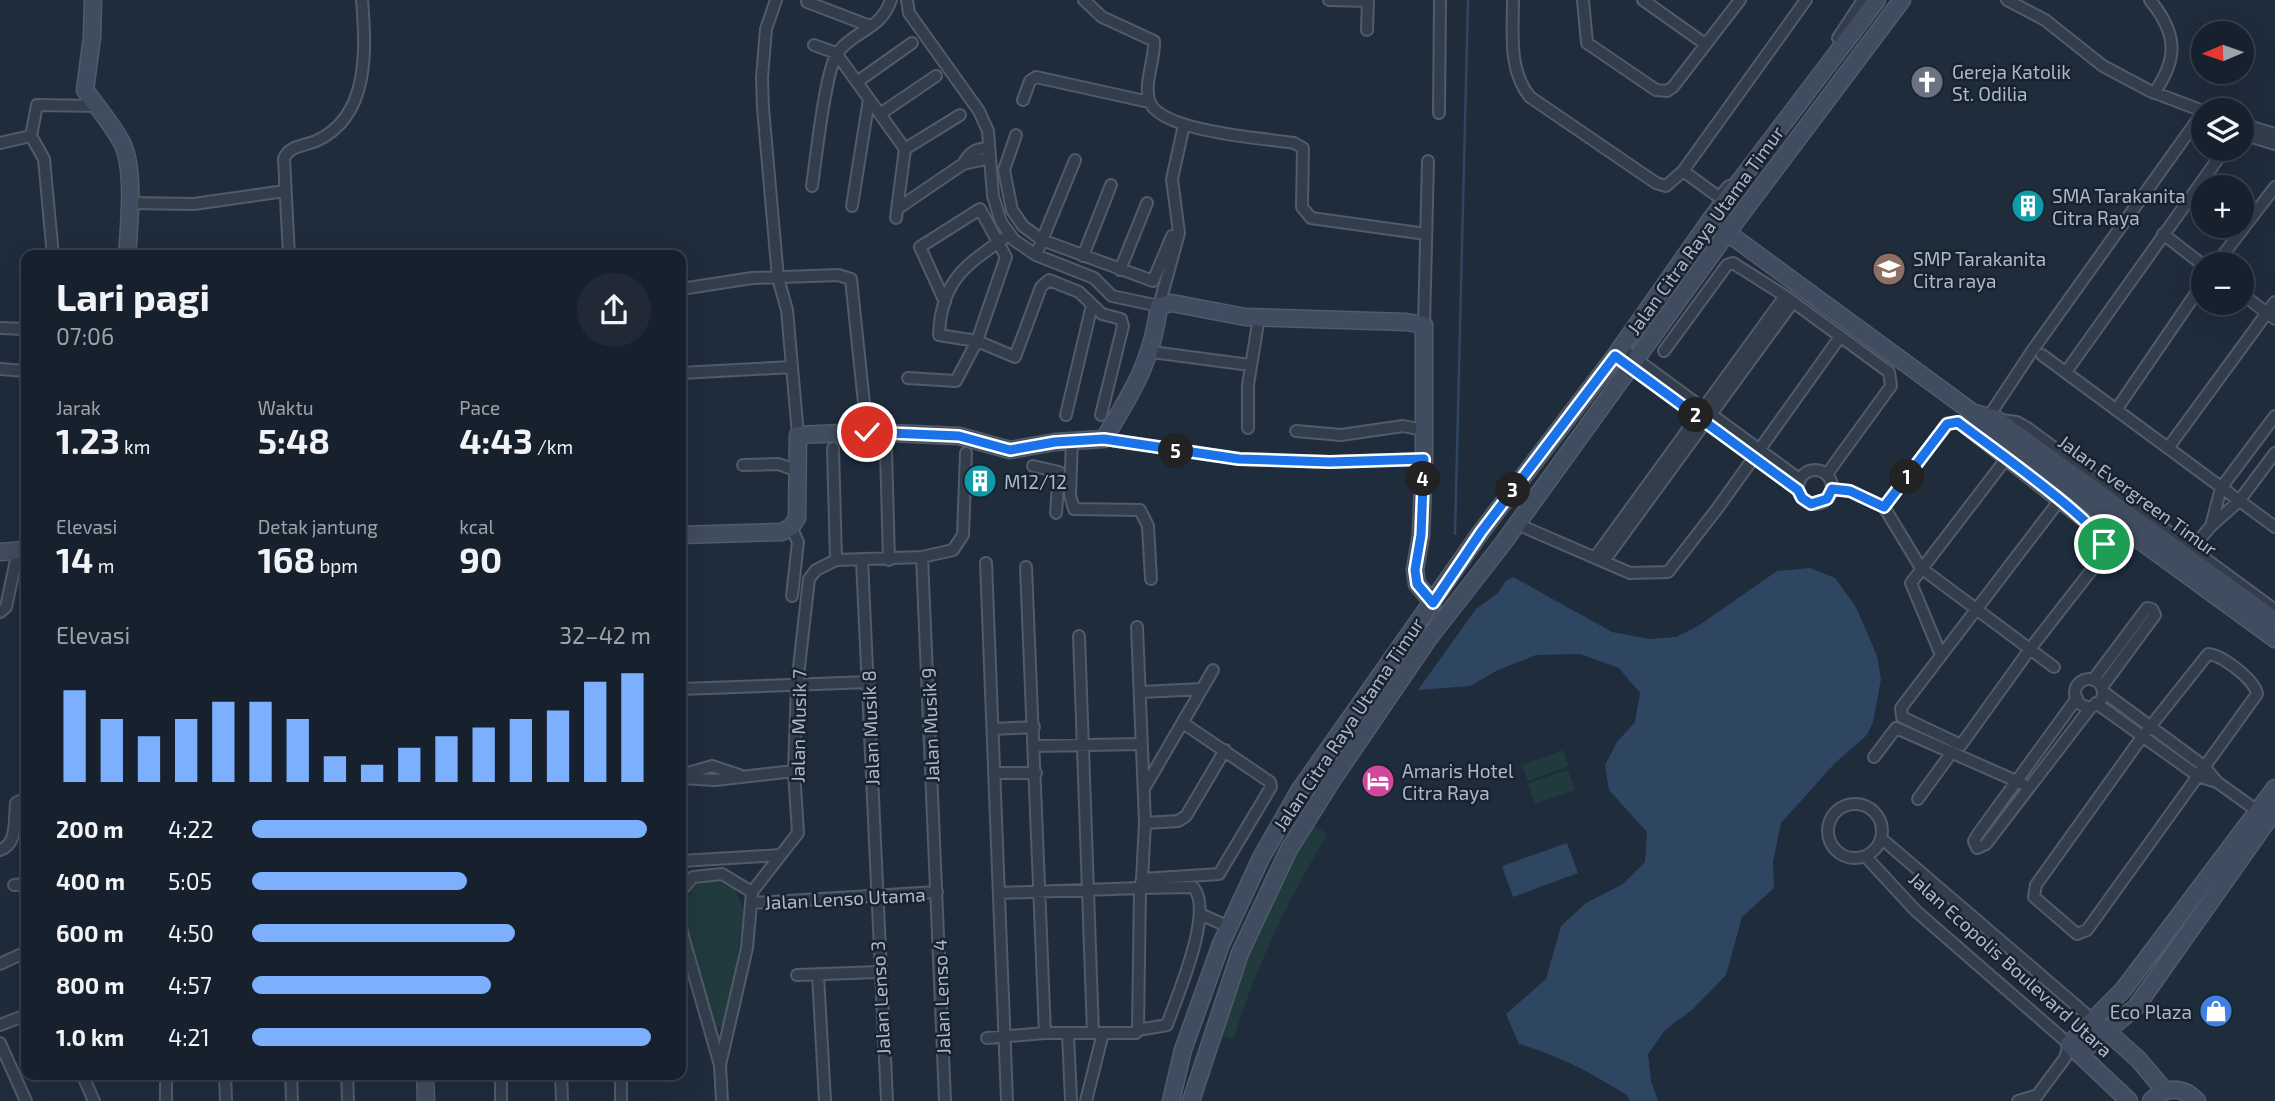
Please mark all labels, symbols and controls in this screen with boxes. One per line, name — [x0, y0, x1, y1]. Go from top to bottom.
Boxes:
north arrow — [2191, 21, 2254, 84]
map controls — [2191, 21, 2254, 315]
place label: Gereja Katolik St. Odilia — [1952, 60, 2071, 105]
church icon: Gereja Katolik St. Odilia — [1908, 63, 1946, 101]
button: layers — [2191, 98, 2254, 161]
street label: Jalan Citra Raya Utama Timur — [1622, 121, 1789, 339]
button: + — [2191, 175, 2254, 238]
place label: SMA Tarakanita Citra Raya — [2052, 184, 2186, 229]
building icon: SMA Tarakanita Citra Raya — [2009, 187, 2047, 225]
place label: SMP Tarakanita Citra raya — [1913, 247, 2046, 292]
school or university icon: SMP Tarakanita Citra raya — [1870, 250, 1908, 288]
button: − — [2191, 252, 2254, 315]
text: Lari pagi — [56, 273, 210, 319]
button: share — [577, 273, 651, 347]
text: 07:06 — [56, 322, 114, 350]
text: Jarak — [56, 396, 101, 419]
text: Waktu — [258, 396, 314, 419]
text: Pace — [459, 396, 500, 419]
pin: 2 — [1678, 398, 1714, 432]
pin — [837, 402, 897, 462]
text: 2 — [1690, 403, 1701, 426]
icon: check — [848, 413, 886, 451]
text: 1.23 — [56, 419, 120, 461]
text: 5:48 — [258, 419, 330, 461]
text: 4:43 — [459, 419, 533, 461]
street label: Jalan Evergreen Timur — [2054, 430, 2222, 561]
pin: 5 — [1158, 434, 1194, 468]
text: km — [120, 435, 150, 458]
text: /km — [533, 435, 573, 458]
text: 5 — [1170, 439, 1181, 462]
pin: 1 — [1890, 460, 1924, 494]
building icon: M12/12 — [961, 462, 999, 500]
pin: 4 — [1406, 462, 1440, 496]
text: 1 — [1902, 465, 1911, 488]
text: 4 — [1416, 467, 1429, 490]
place label: M12/12 — [1004, 470, 1067, 493]
pin: 3 — [1496, 472, 1530, 508]
text: 3 — [1507, 478, 1518, 501]
pin — [2074, 514, 2134, 574]
text: Elevasi — [56, 515, 117, 538]
text: Detak jantung — [258, 515, 378, 538]
text: kcal — [459, 515, 494, 538]
icon: arrive — [2085, 525, 2123, 563]
text: 14 — [56, 538, 93, 580]
text: 168 — [258, 538, 315, 580]
text: 90 — [459, 538, 502, 580]
text: m — [93, 554, 114, 577]
text: bpm — [315, 554, 358, 577]
street label: Jalan Citra Raya Utama Timur — [1268, 613, 1428, 835]
text: Elevasi — [56, 621, 130, 649]
text: 32–42 m — [559, 621, 651, 649]
street label: Jalan Musik 9 — [917, 667, 943, 783]
street label: Jalan Musik 7 — [786, 669, 810, 783]
street label: Jalan Musik 8 — [856, 670, 884, 786]
place label: Amaris Hotel Citra Raya — [1402, 759, 1514, 804]
hotel icon: Amaris Hotel Citra Raya — [1359, 762, 1397, 800]
text: 200 m — [56, 815, 124, 843]
text: 4:22 — [168, 815, 213, 843]
text: 400 m — [56, 867, 125, 895]
text: 5:05 — [168, 867, 212, 895]
street label: Jalan Ecopolis Boulevard Utara — [1905, 867, 2117, 1061]
street label: Jalan Lenso Utama — [764, 882, 926, 914]
text: 600 m — [56, 919, 124, 947]
text: 4:50 — [168, 919, 214, 947]
street label: Jalan Lenso 4 — [927, 939, 955, 1055]
street label: Jalan Lenso 3 — [866, 940, 894, 1056]
text: 800 m — [56, 971, 125, 999]
text: 4:57 — [168, 971, 212, 999]
shop icon: Eco Plaza — [2197, 992, 2235, 1030]
place label: Eco Plaza — [2110, 1000, 2192, 1023]
text: 1.0 km — [56, 1023, 124, 1051]
text: 4:21 — [168, 1023, 210, 1051]

